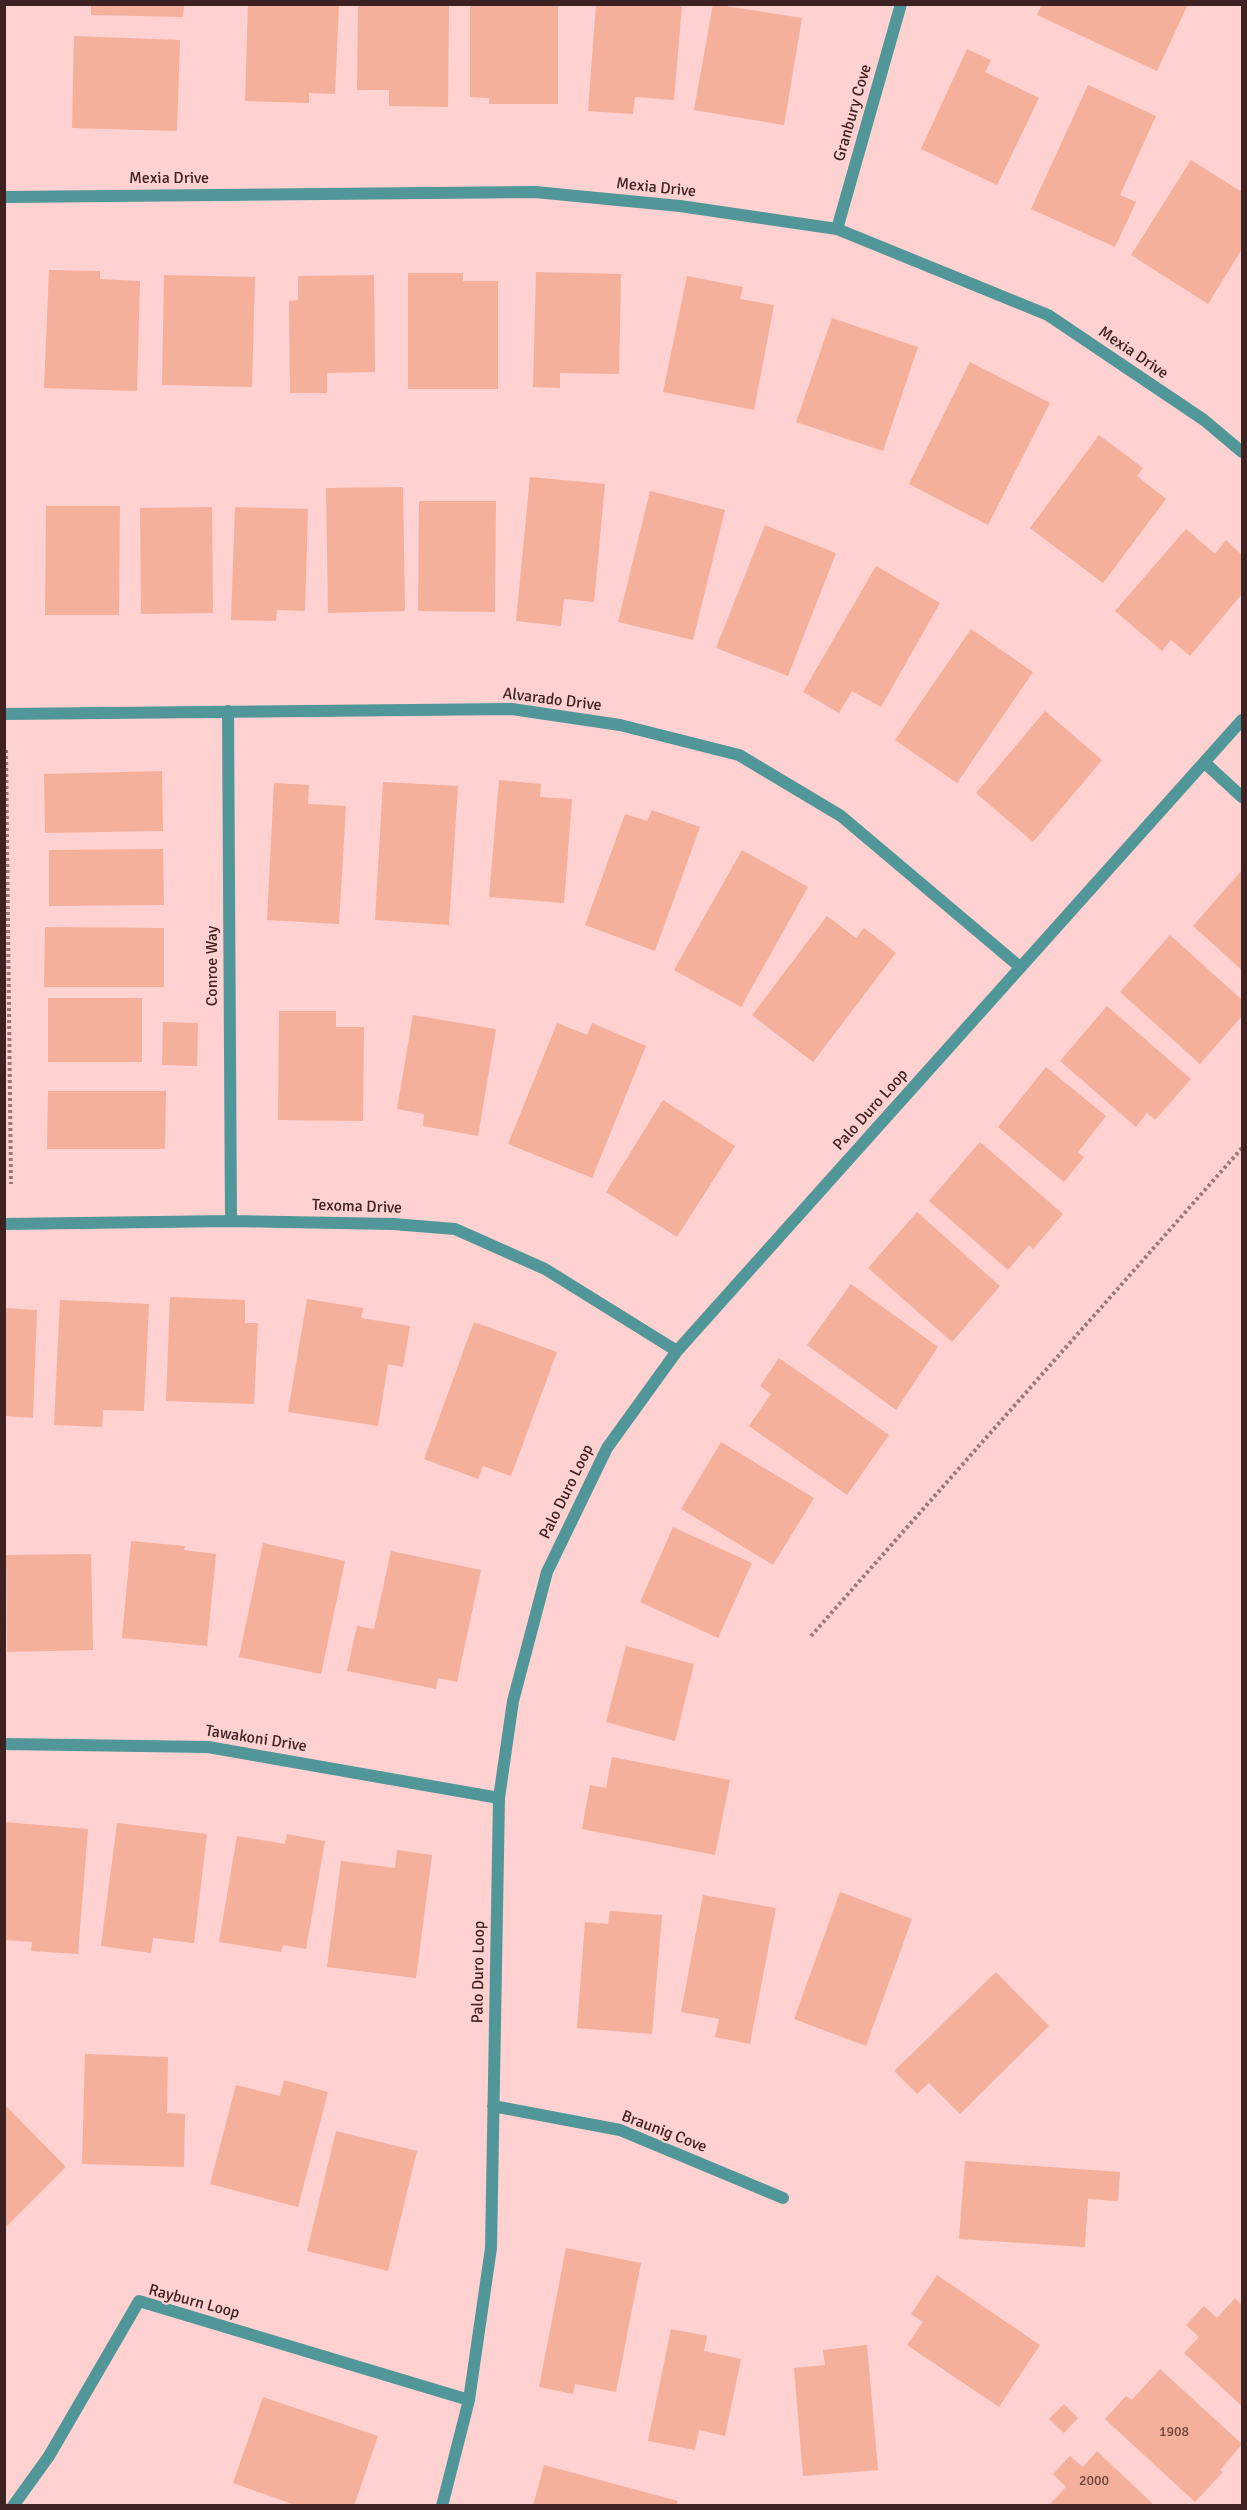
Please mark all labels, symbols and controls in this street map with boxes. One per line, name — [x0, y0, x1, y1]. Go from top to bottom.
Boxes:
street label: Granbury Cove — [830, 62, 876, 164]
street label: Mexia Drive — [129, 169, 209, 189]
street label: Mexia Drive — [615, 174, 697, 202]
street label: Mexia Drive — [1094, 323, 1172, 383]
street label: Alvarado Drive — [501, 684, 603, 716]
street label: Conroe Way — [203, 926, 223, 1006]
street label: Palo Duro Loop — [829, 1065, 913, 1155]
street label: Texoma Drive — [312, 1196, 402, 1218]
street label: Palo Duro Loop — [536, 1442, 598, 1542]
street label: Tawakoni Drive — [204, 1721, 308, 1757]
street label: Palo Duro Loop — [469, 1920, 489, 2024]
street label: Braunig Cove — [619, 2107, 709, 2157]
street label: Rayburn Loop — [146, 2281, 242, 2323]
house number: 1908 — [1159, 2424, 1189, 2440]
house number: 2000 — [1079, 2473, 1109, 2489]

